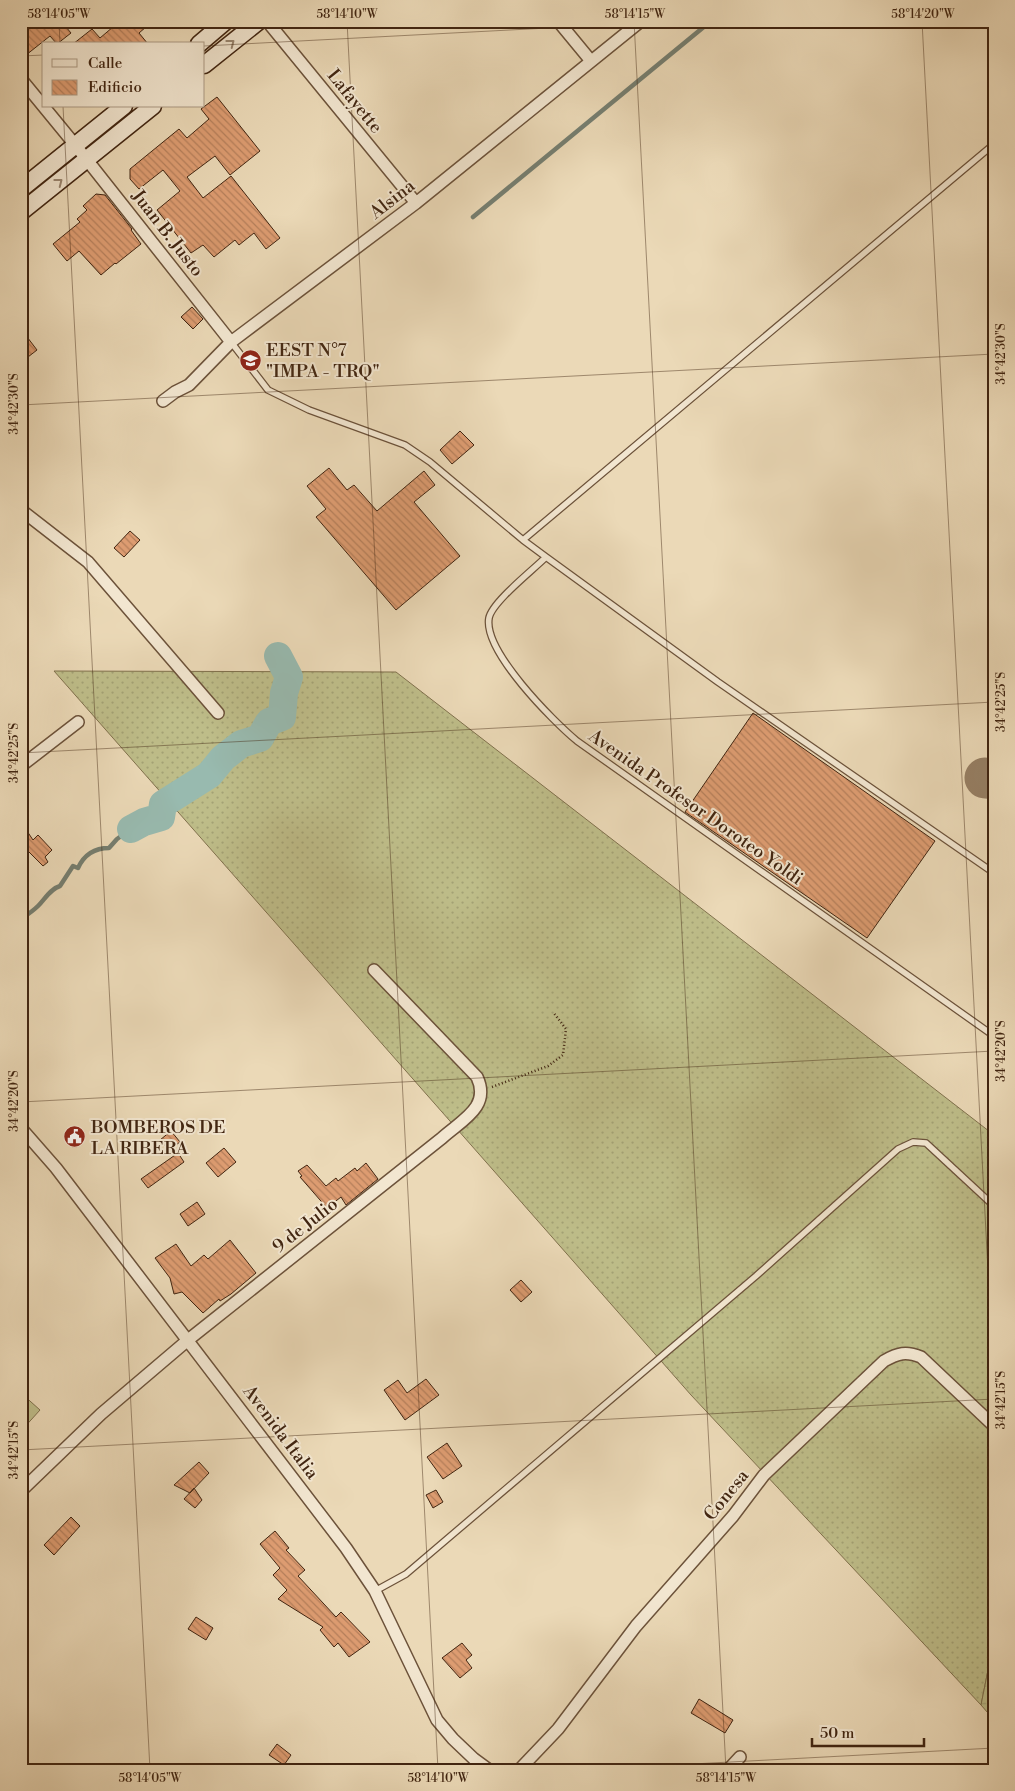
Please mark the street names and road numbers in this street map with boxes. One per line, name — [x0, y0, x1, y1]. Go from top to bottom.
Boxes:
street label: Lafayette — [322, 65, 387, 138]
street label: Alsina — [364, 174, 420, 225]
street label: Juan B. Justo — [126, 184, 209, 281]
street label: Avenida Profesor Doroteo Yoldi — [583, 724, 807, 890]
street label: 9 de Julio — [268, 1193, 343, 1258]
street label: Avenida Italia — [237, 1380, 324, 1485]
street label: Conesa — [699, 1464, 755, 1526]

